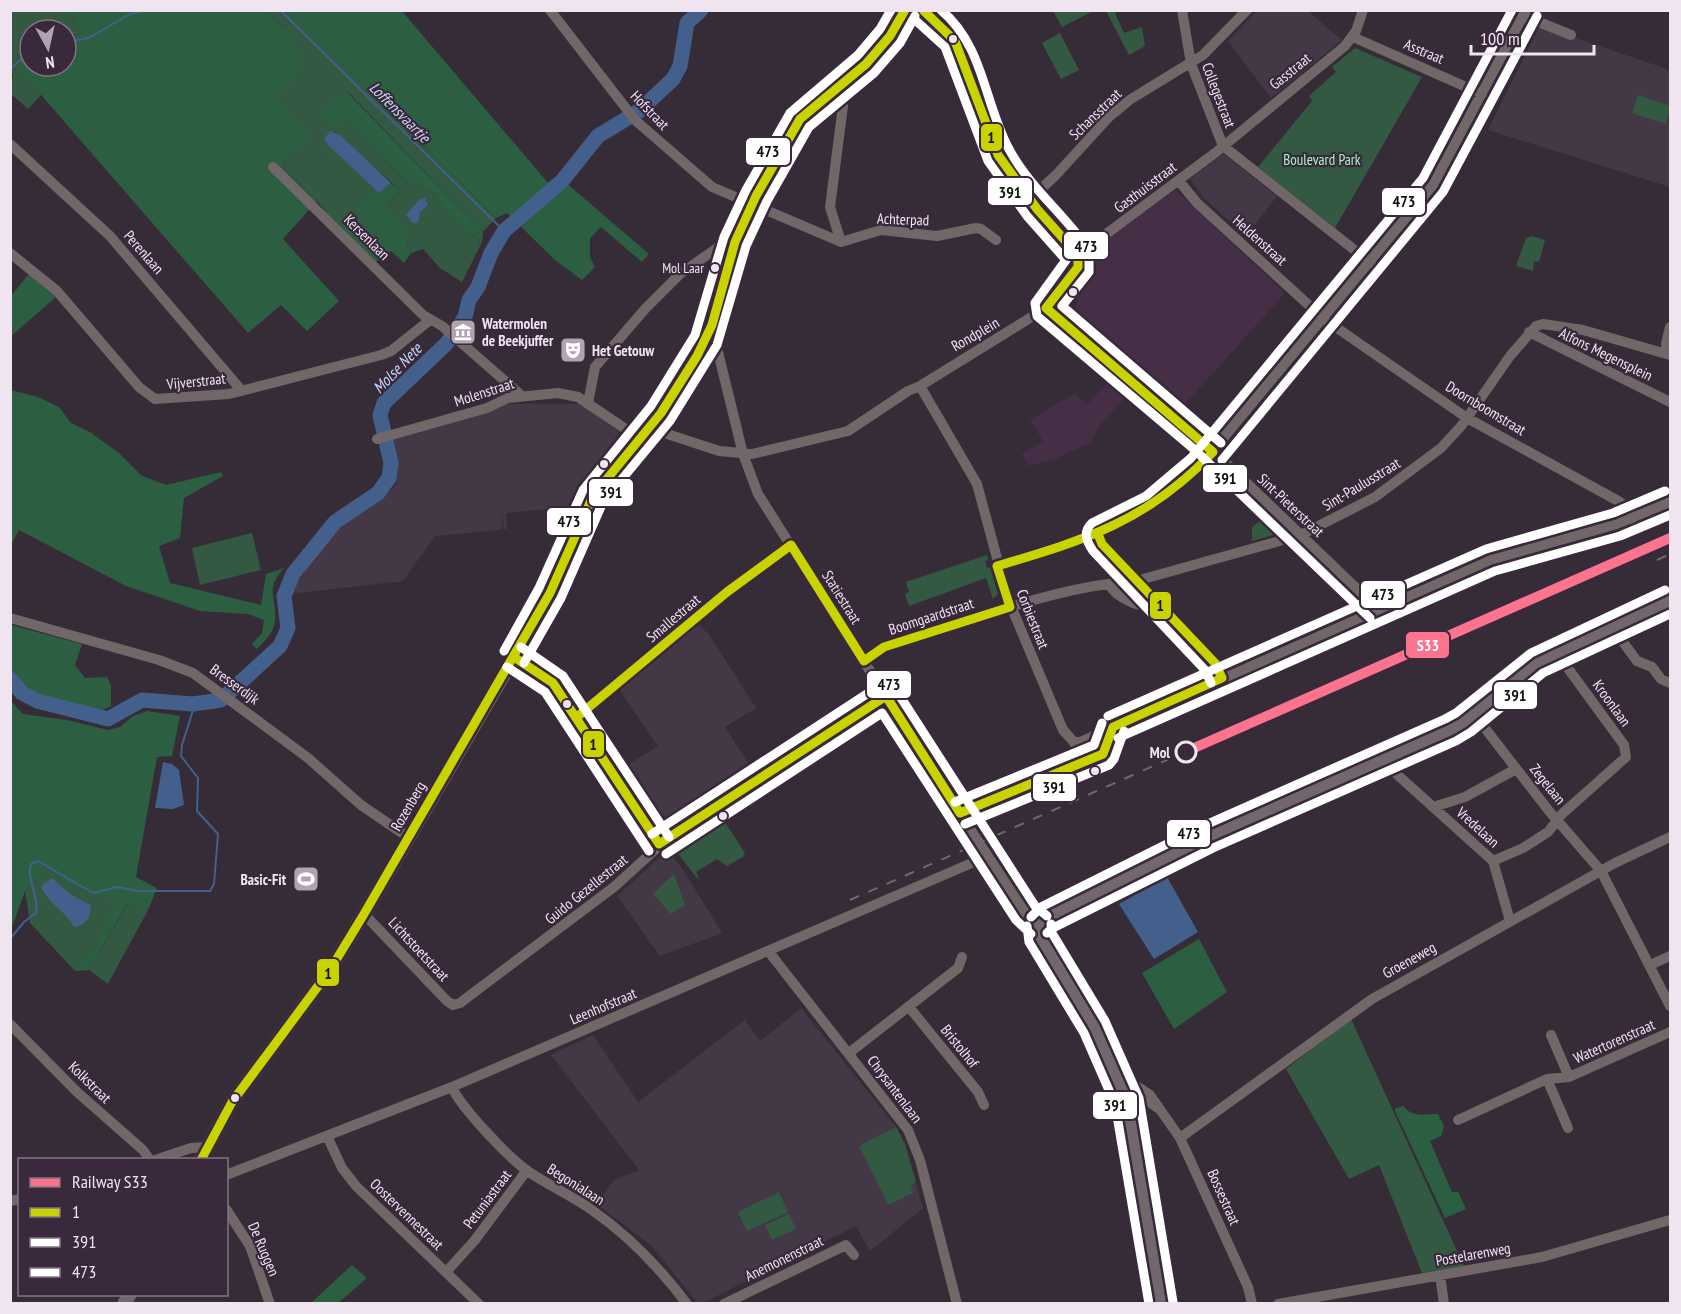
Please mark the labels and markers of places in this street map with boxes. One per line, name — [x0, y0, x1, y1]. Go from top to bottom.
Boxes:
unlabelled marker — [947, 33, 959, 45]
place label: Mol Laar — [662, 259, 704, 277]
marker: Mol Laar — [709, 262, 721, 274]
unlabelled marker — [1067, 286, 1079, 298]
place label: Watermolen de Beekjuffer — [481, 314, 554, 350]
museum icon: Watermolen de Beekjuffer — [448, 317, 478, 347]
theatre icon: Het Getouw — [558, 335, 588, 365]
place label: Het Getouw — [592, 341, 655, 360]
unlabelled marker — [598, 458, 610, 470]
unlabelled marker — [561, 698, 573, 710]
marker: Mol — [1175, 741, 1197, 763]
place label: Mol — [1150, 743, 1170, 762]
unlabelled marker — [1089, 765, 1101, 777]
unlabelled marker — [717, 810, 729, 822]
sports icon: Basic-Fit — [291, 864, 321, 894]
place label: Basic-Fit — [241, 870, 287, 889]
unlabelled marker — [229, 1092, 241, 1104]

